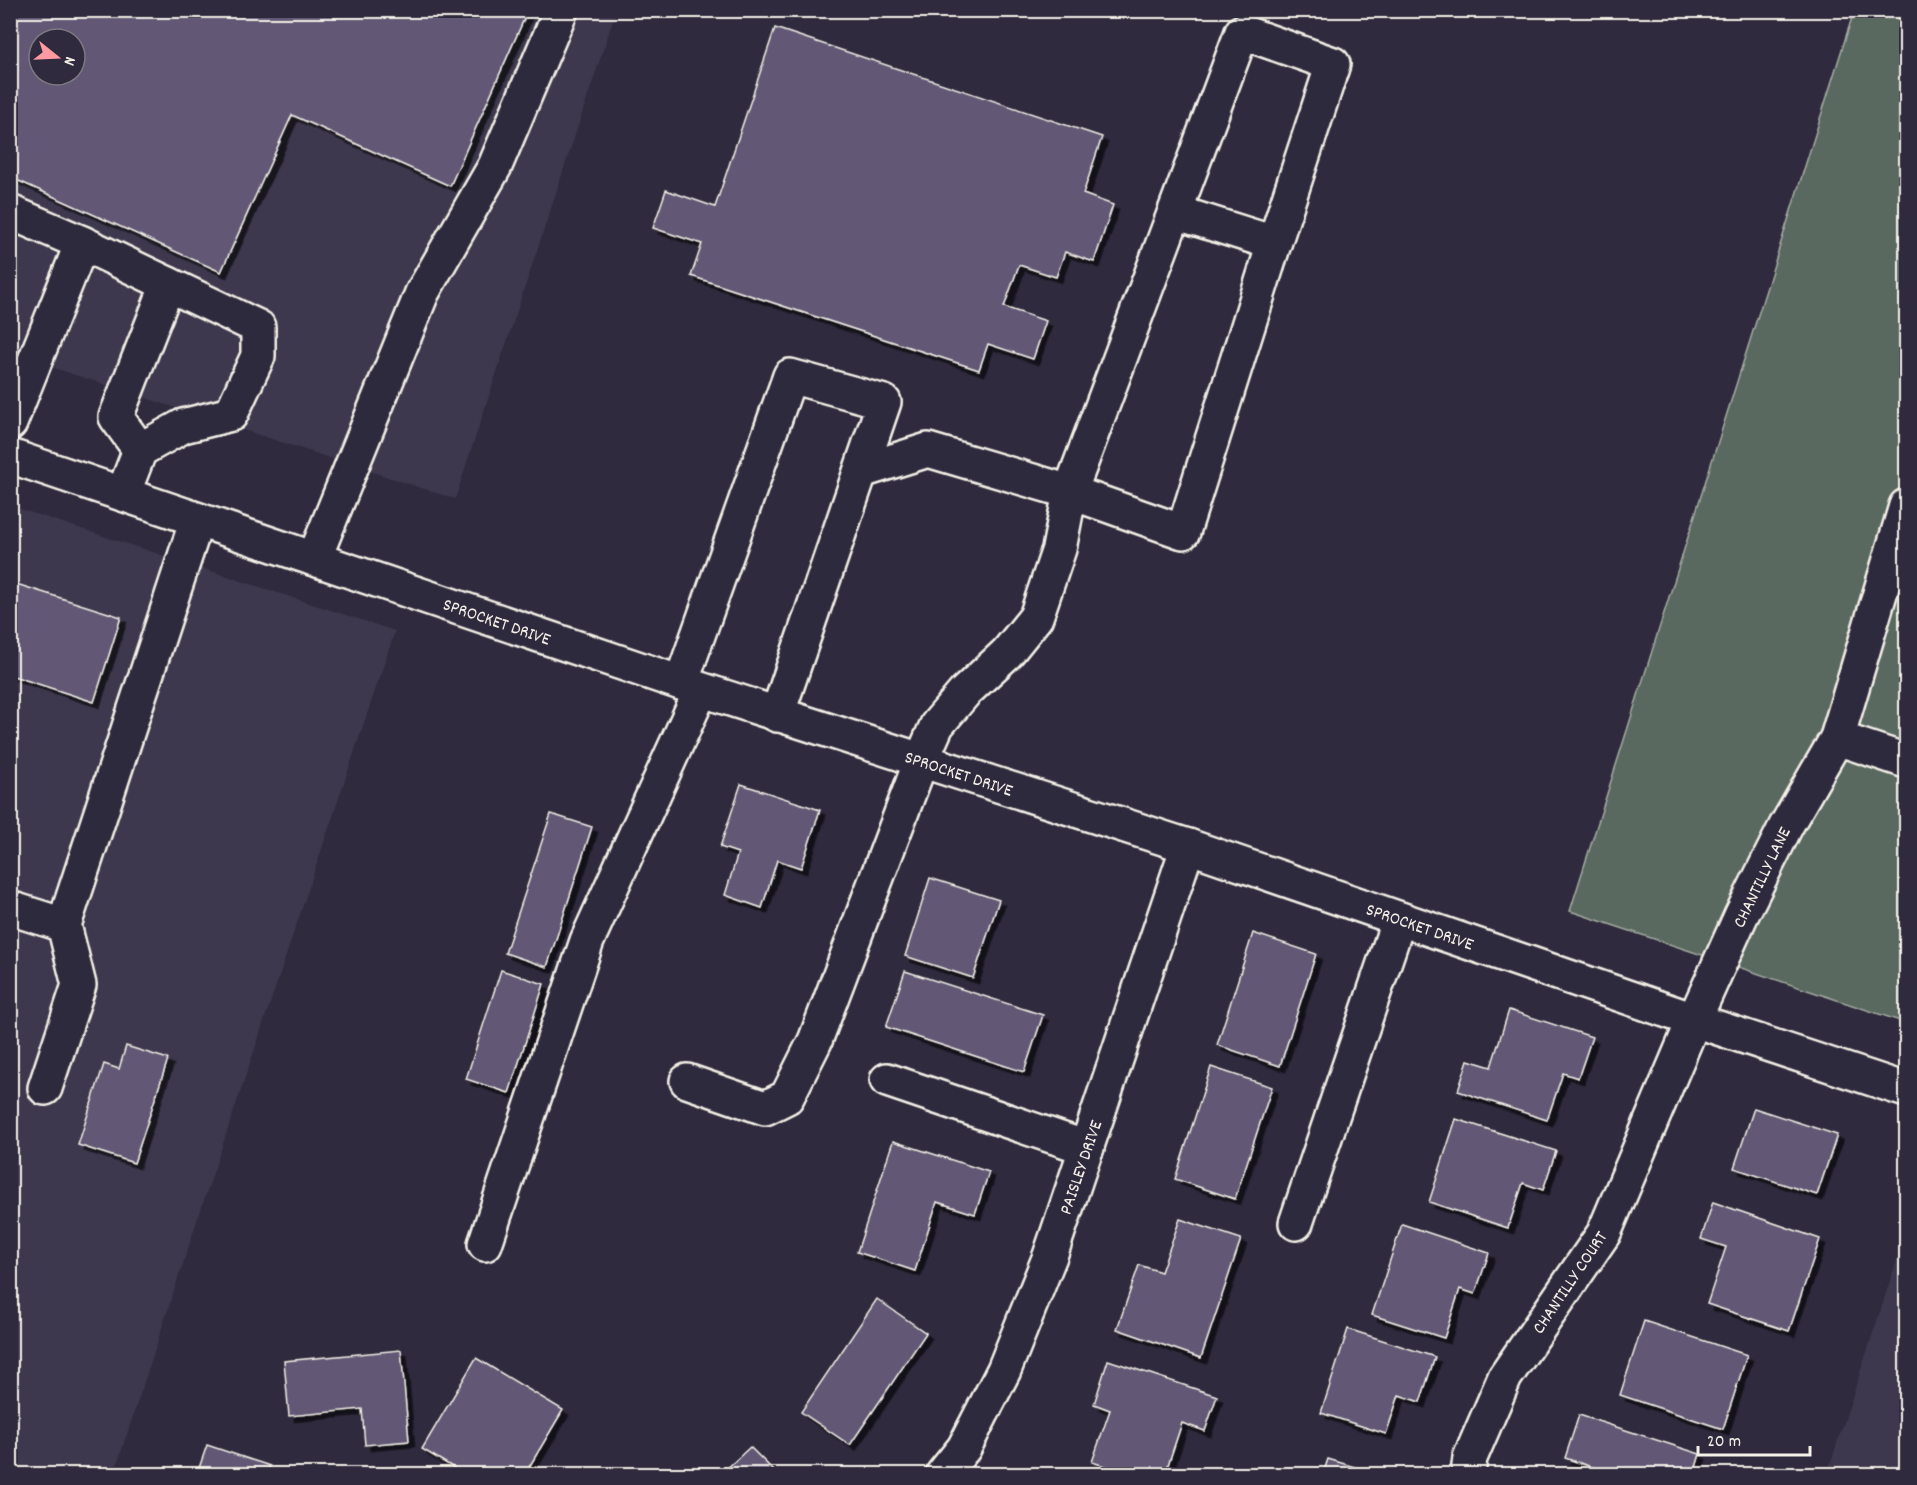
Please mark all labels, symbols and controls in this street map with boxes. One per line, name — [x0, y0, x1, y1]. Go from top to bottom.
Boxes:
north arrow — [27, 27, 87, 87]
text: N — [57, 54, 81, 68]
street label: SPROCKET DRIVE — [439, 593, 553, 653]
street label: SPROCKET DRIVE — [901, 746, 1016, 805]
street label: CHANTILLY LANE — [1728, 823, 1798, 933]
street label: SPROCKET DRIVE — [1362, 898, 1476, 958]
street label: PAISLEY DRIVE — [1055, 1117, 1110, 1218]
street label: CHANTILLY COURT — [1527, 1227, 1615, 1340]
scale bar — [1698, 1419, 1810, 1457]
text: 20 m — [1707, 1430, 1741, 1455]

